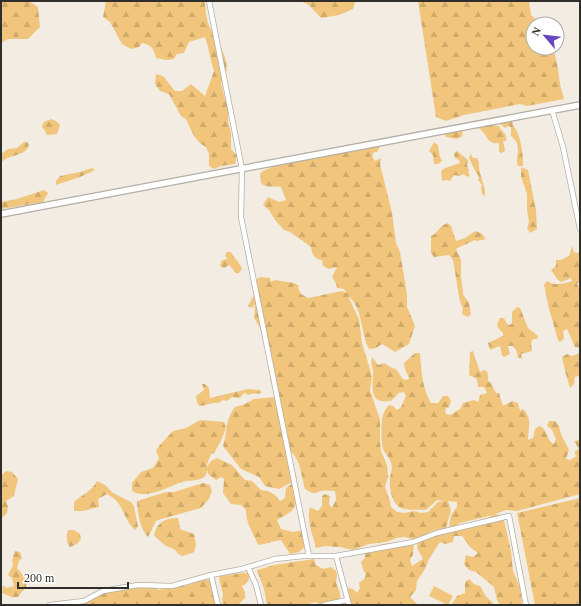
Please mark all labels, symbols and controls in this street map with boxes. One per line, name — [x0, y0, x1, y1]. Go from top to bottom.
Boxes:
north arrow — [525, 16, 565, 56]
text: N — [529, 25, 543, 38]
scale bar — [18, 564, 128, 590]
text: 200 m — [24, 571, 55, 585]

